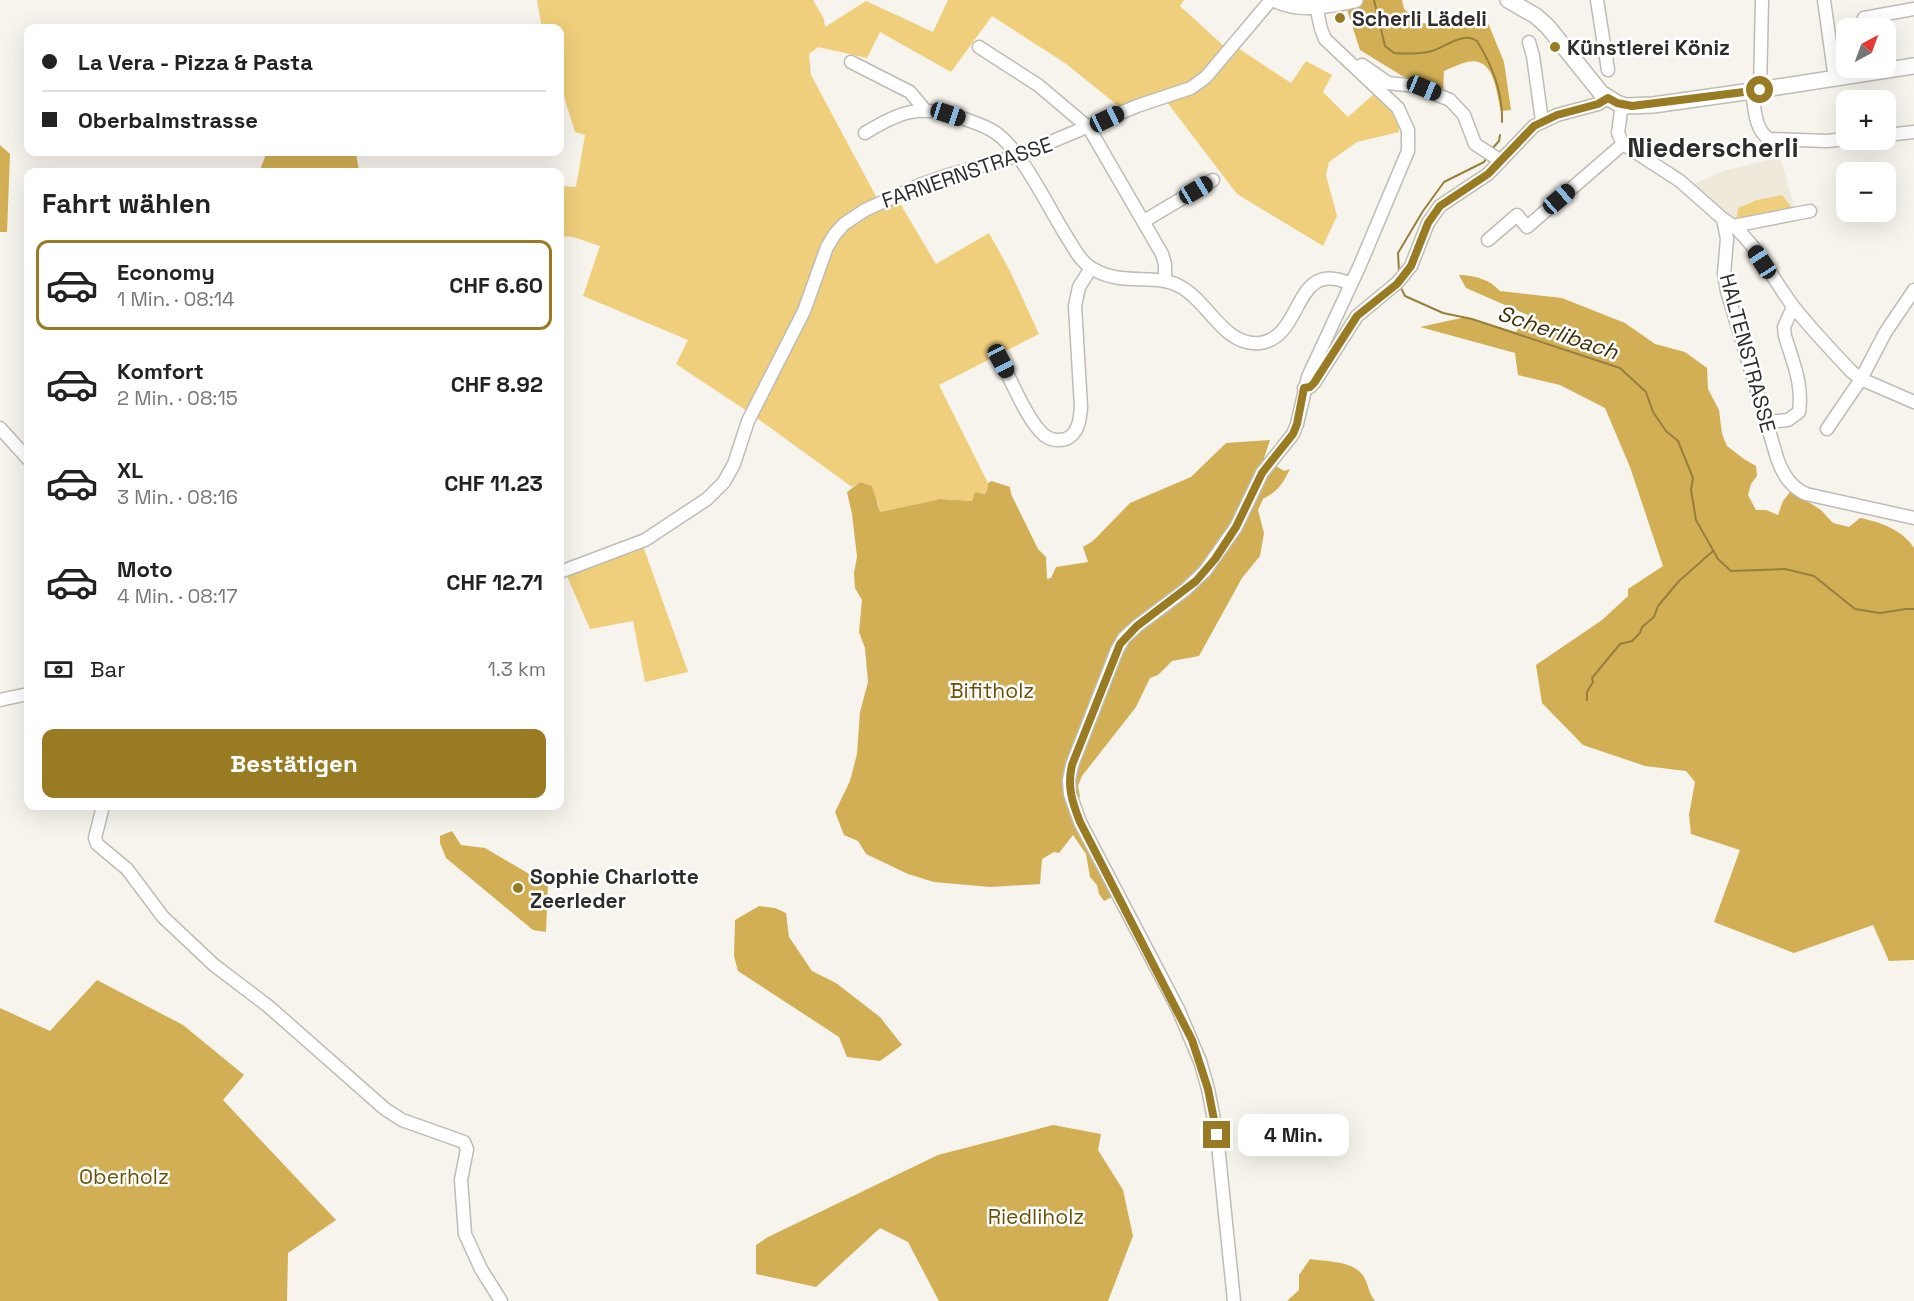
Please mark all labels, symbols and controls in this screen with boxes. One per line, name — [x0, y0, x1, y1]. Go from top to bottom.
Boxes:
place label: Scherli Lädeli — [1352, 5, 1487, 32]
marker: Scherli Lädeli — [1333, 11, 1347, 25]
north arrow — [1836, 18, 1896, 78]
map controls — [1836, 18, 1896, 222]
place label: Künstlerei Köniz — [1567, 34, 1730, 61]
marker: Künstlerei Köniz — [1548, 40, 1562, 54]
text: La Vera - Pizza & Pasta — [78, 48, 313, 76]
car — [1404, 73, 1444, 103]
route start — [1746, 76, 1773, 103]
button: + — [1836, 90, 1896, 150]
car — [928, 100, 968, 128]
car — [1087, 103, 1127, 135]
text: Oberbalmstrasse — [78, 106, 258, 134]
street label: FARNERNSTRASSE — [878, 130, 1056, 214]
district label: Niederscherli — [1627, 130, 1799, 165]
button: − — [1836, 162, 1896, 222]
car — [1176, 173, 1216, 207]
car — [1540, 180, 1578, 218]
text: Fahrt wählen — [42, 186, 211, 221]
car — [1745, 242, 1779, 282]
icon: car — [45, 258, 99, 312]
text: Economy — [117, 258, 215, 286]
text: CHF 6.60 — [449, 271, 543, 299]
street label: HALTENSTRASSE — [1714, 271, 1782, 435]
text: 1 Min. · 08:14 — [117, 286, 235, 312]
water label: Scherlibach — [1494, 298, 1622, 366]
car — [985, 341, 1017, 381]
icon: car — [45, 357, 99, 411]
text: Komfort — [117, 357, 204, 385]
text: CHF 8.92 — [451, 370, 543, 398]
text: 2 Min. · 08:15 — [117, 385, 238, 411]
icon: car — [45, 456, 99, 510]
text: XL — [117, 456, 143, 484]
text: CHF 11.23 — [444, 469, 543, 497]
text: 3 Min. · 08:16 — [117, 484, 238, 510]
icon: car — [45, 555, 99, 609]
text: Moto — [117, 555, 173, 583]
text: CHF 12.71 — [446, 568, 543, 596]
text: 4 Min. · 08:17 — [117, 583, 238, 609]
icon: cash — [42, 653, 75, 686]
text: Bar — [90, 655, 126, 683]
text: 1.3 km — [487, 656, 546, 682]
park label: Bifitholz — [950, 677, 1034, 704]
button: Bestätigen — [42, 729, 546, 798]
place label: Sophie Charlotte Zeerleder — [530, 863, 699, 914]
marker: Sophie Charlotte Zeerleder — [511, 881, 525, 895]
callout: 4 Min. — [1238, 1114, 1349, 1156]
route end — [1203, 1121, 1230, 1148]
text: 4 Min. — [1264, 1122, 1323, 1148]
park label: Oberholz — [79, 1163, 169, 1190]
park label: Riedliholz — [988, 1203, 1084, 1230]

